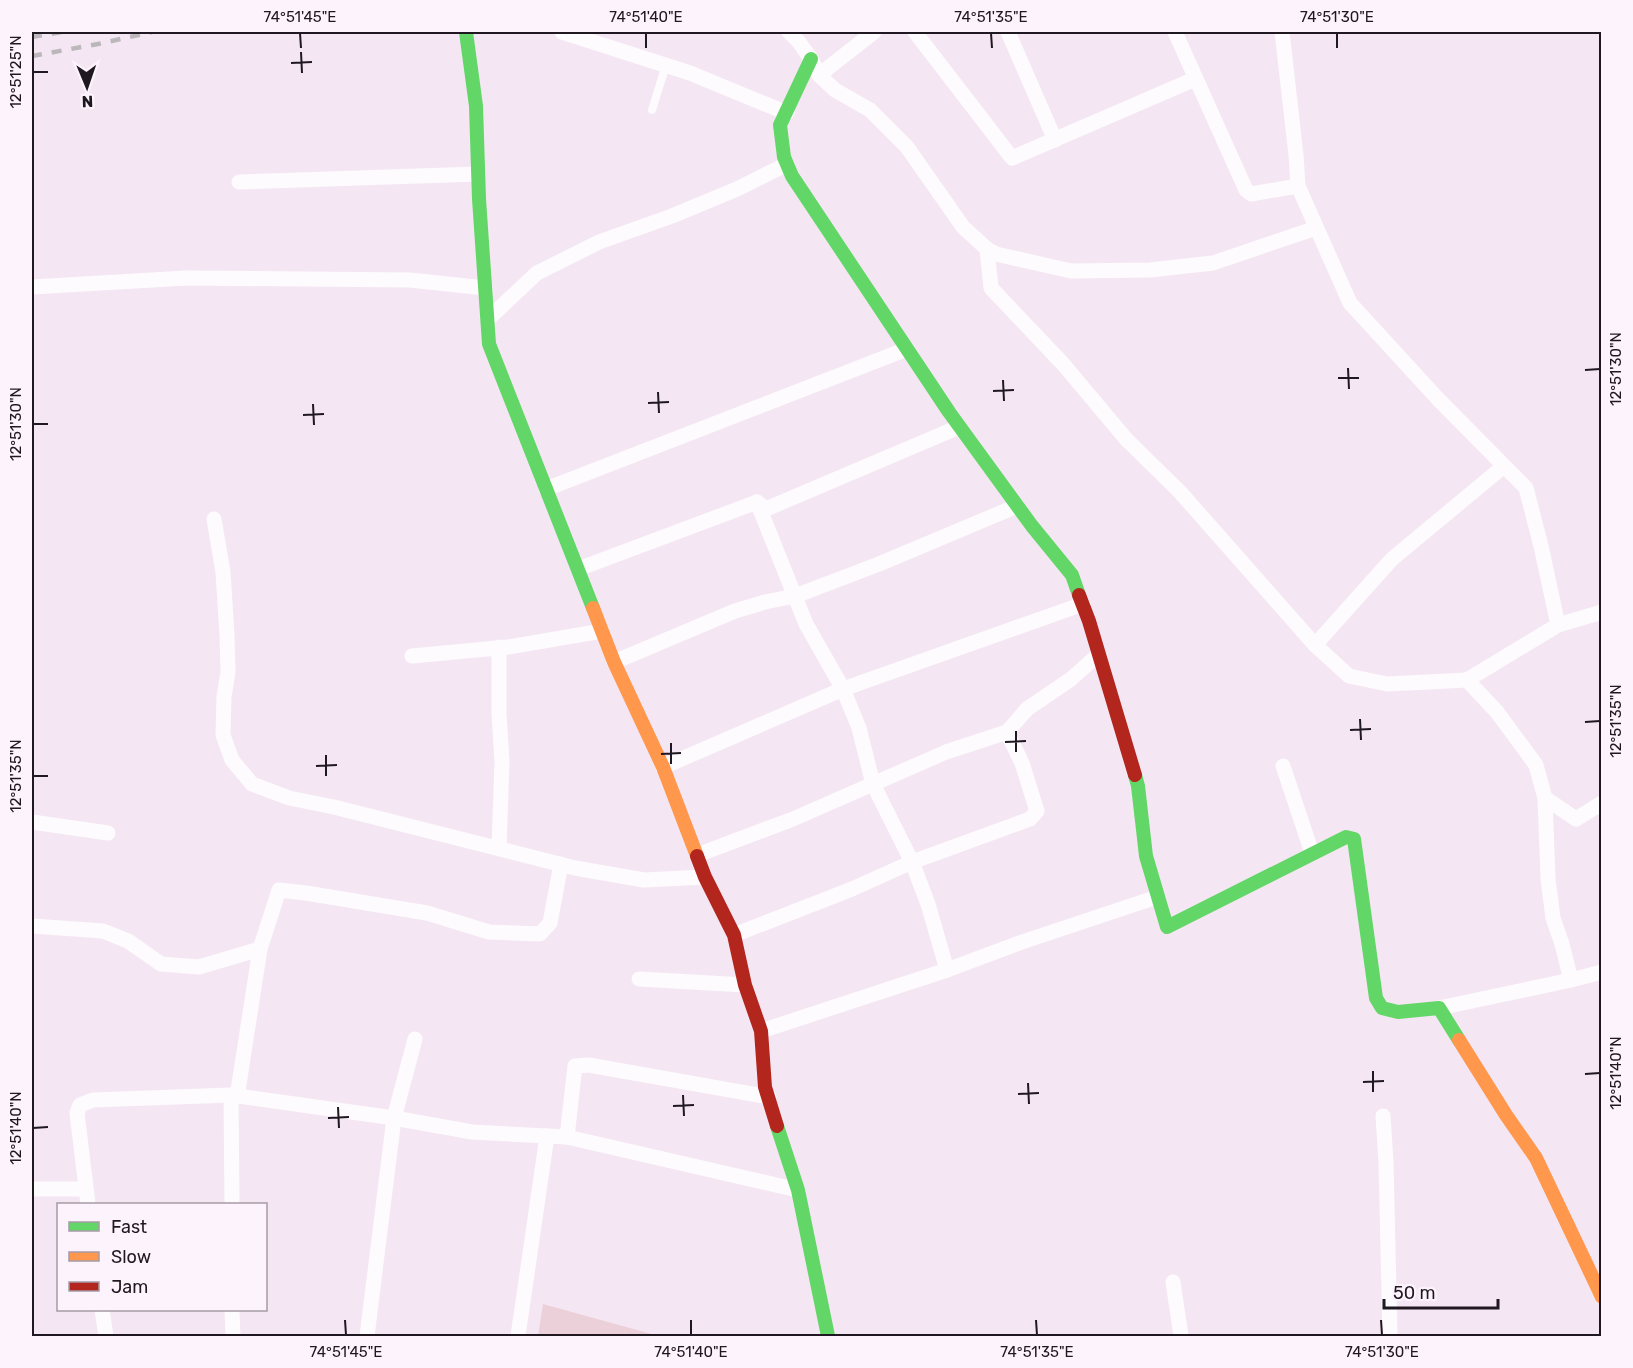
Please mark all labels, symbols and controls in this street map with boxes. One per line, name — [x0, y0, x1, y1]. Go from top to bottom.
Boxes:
text: 74°51'45"E — [264, 8, 336, 26]
text: 74°51'40"E — [609, 8, 683, 26]
text: 74°51'35"E — [954, 8, 1028, 26]
text: 74°51'30"E — [1300, 8, 1374, 26]
text: 12°51'25"N — [7, 35, 25, 109]
north arrow — [57, 57, 117, 117]
text: N — [81, 92, 94, 111]
text: 12°51'30"N — [1607, 332, 1625, 406]
text: 12°51'30"N — [7, 387, 25, 461]
text: 12°51'35"N — [1607, 684, 1625, 758]
text: 12°51'35"N — [7, 739, 25, 813]
text: 12°51'40"N — [1607, 1036, 1625, 1110]
text: 12°51'40"N — [7, 1091, 25, 1165]
legend — [57, 1203, 267, 1311]
text: Fast — [111, 1216, 147, 1238]
text: Slow — [111, 1246, 151, 1268]
scale bar — [1384, 1272, 1498, 1310]
text: Jam — [111, 1276, 148, 1298]
text: 50 m — [1393, 1282, 1436, 1304]
text: 74°51'45"E — [310, 1343, 382, 1361]
text: 74°51'40"E — [654, 1343, 728, 1361]
text: 74°51'35"E — [1000, 1343, 1074, 1361]
text: 74°51'30"E — [1345, 1343, 1419, 1361]

